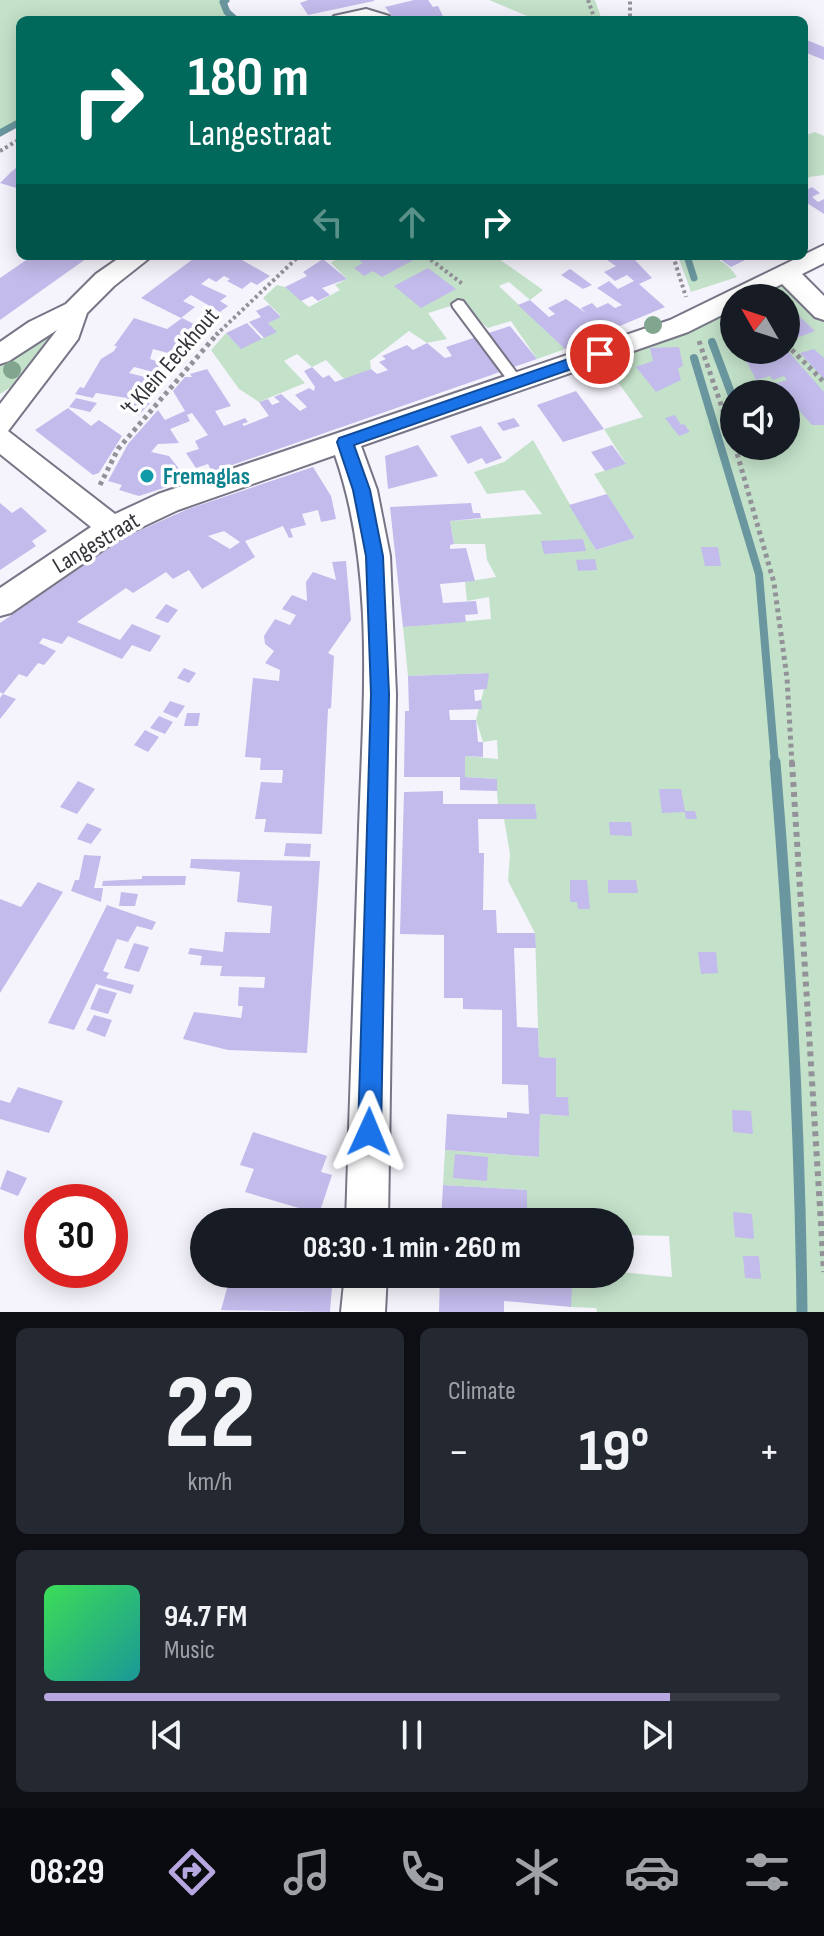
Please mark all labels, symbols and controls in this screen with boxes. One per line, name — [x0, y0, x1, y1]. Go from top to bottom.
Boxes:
text: 180 m — [188, 45, 309, 112]
icon: right — [56, 48, 160, 152]
text: Langestraat — [188, 113, 332, 156]
icon: left — [306, 200, 350, 244]
icon: ahead — [390, 200, 434, 244]
icon: right — [474, 200, 518, 244]
north arrow — [720, 284, 800, 364]
map controls — [720, 284, 800, 460]
street label: 't Klein Eeckhout — [115, 302, 225, 422]
pin — [566, 320, 634, 388]
icon: arrive — [578, 332, 622, 376]
button: sound — [720, 380, 800, 460]
place label: Fremaglas — [163, 462, 250, 491]
marker: Fremaglas — [138, 467, 156, 485]
street label: Langestraat — [47, 506, 145, 580]
position arrow — [327, 1090, 411, 1174]
speed limit sign: 30 — [24, 1184, 128, 1288]
text: 08:30 · 1 min · 260 m — [303, 1230, 521, 1266]
text: 22 — [164, 1352, 256, 1477]
text: Climate — [448, 1376, 516, 1407]
text: 19° — [579, 1416, 649, 1488]
text: − — [448, 1426, 470, 1479]
text: + — [758, 1426, 780, 1479]
text: km/h — [188, 1467, 232, 1498]
text: 94.7 FM — [164, 1599, 247, 1635]
text: Music — [164, 1635, 215, 1666]
icon: previous — [145, 1713, 189, 1757]
icon: pause — [390, 1713, 434, 1757]
icon: next — [635, 1713, 679, 1757]
icon: directions — [164, 1844, 220, 1900]
icon: music — [279, 1844, 335, 1900]
icon: phone — [394, 1844, 450, 1900]
icon: climate — [509, 1844, 565, 1900]
icon: car — [624, 1844, 680, 1900]
icon: filters — [739, 1844, 795, 1900]
text: 08:29 — [30, 1851, 105, 1894]

